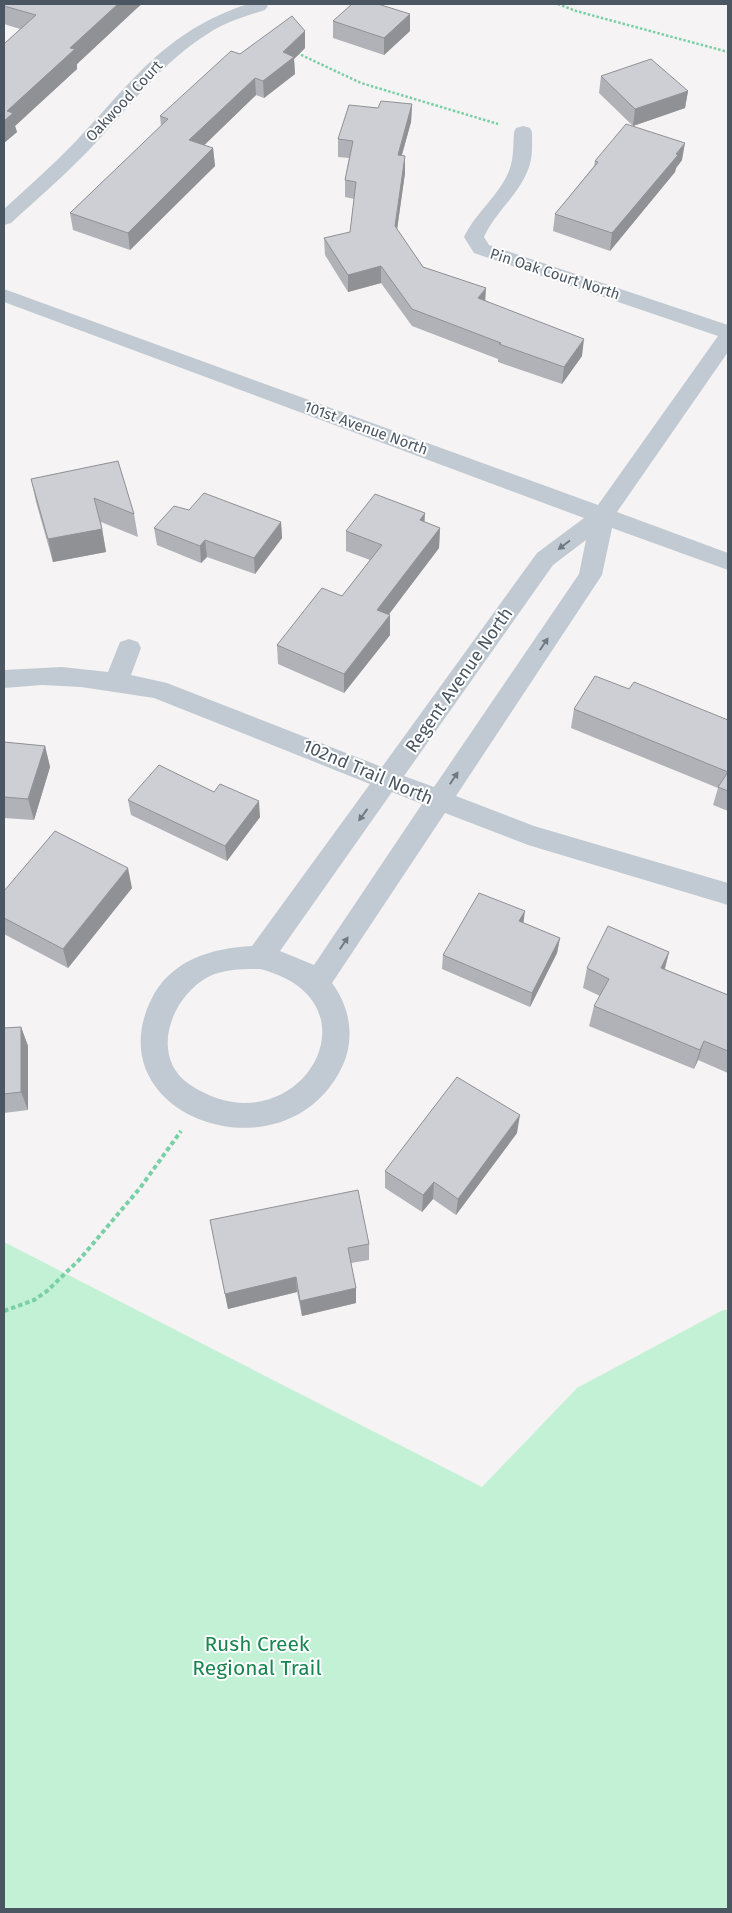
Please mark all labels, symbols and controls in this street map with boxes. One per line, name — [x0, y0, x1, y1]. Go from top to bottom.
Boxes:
street label: Oakwood Court — [82, 56, 166, 145]
street label: Pin Oak Court North — [488, 244, 622, 304]
street label: 101st Avenue North — [302, 397, 430, 459]
one-way arrow — [558, 539, 571, 550]
street label: Regent Avenue North — [401, 603, 517, 757]
one-way arrow — [539, 637, 549, 650]
street label: 102nd Trail North — [300, 735, 436, 809]
one-way arrow — [449, 772, 459, 785]
one-way arrow — [358, 808, 369, 821]
one-way arrow — [339, 936, 349, 950]
park label: Rush Creek Regional Trail — [192, 1631, 322, 1681]

